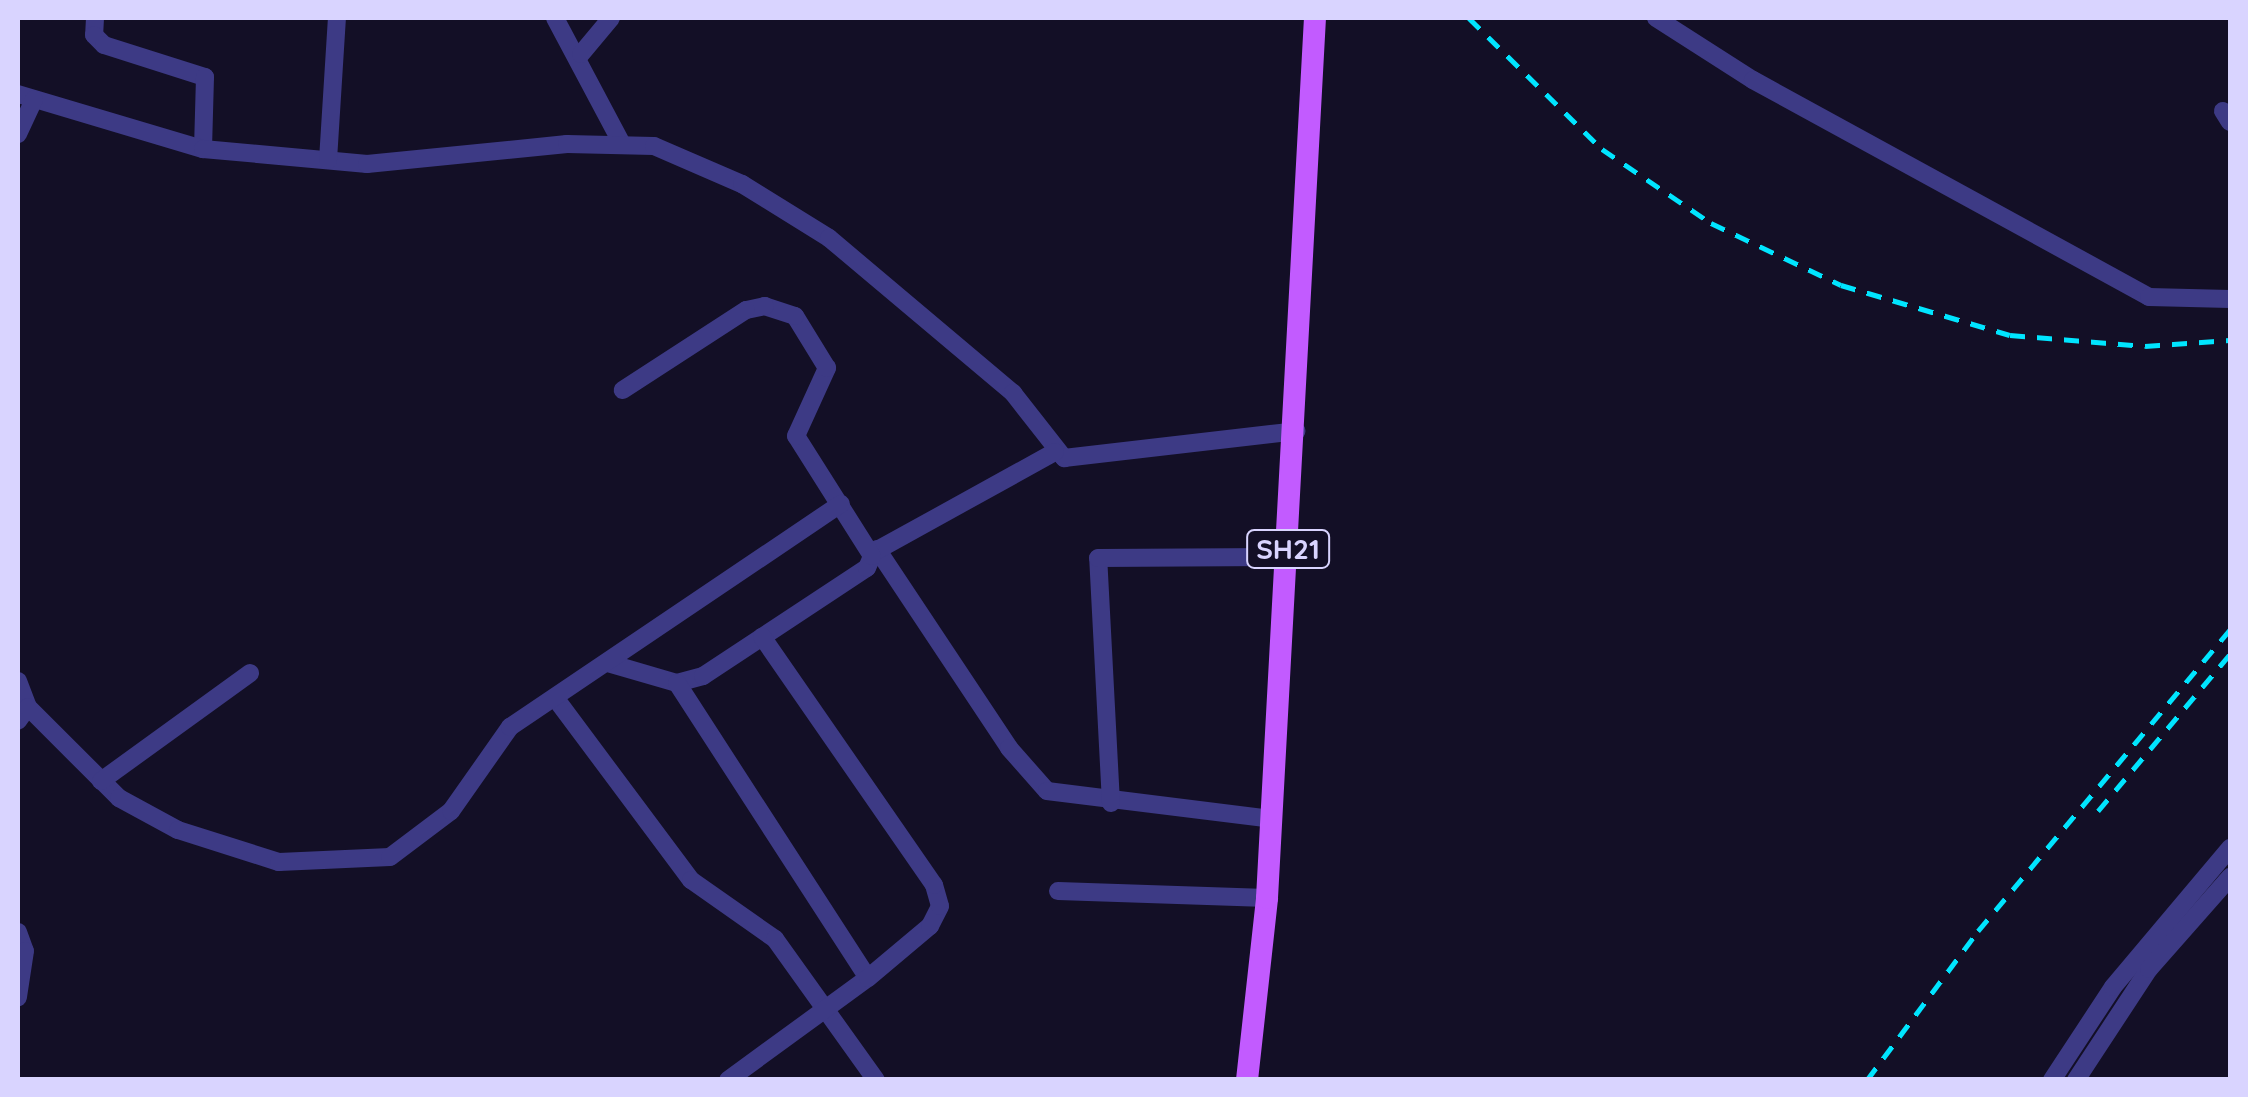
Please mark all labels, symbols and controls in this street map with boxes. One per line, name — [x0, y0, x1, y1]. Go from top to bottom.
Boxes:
road number: SH21 — [1246, 526, 1330, 572]

